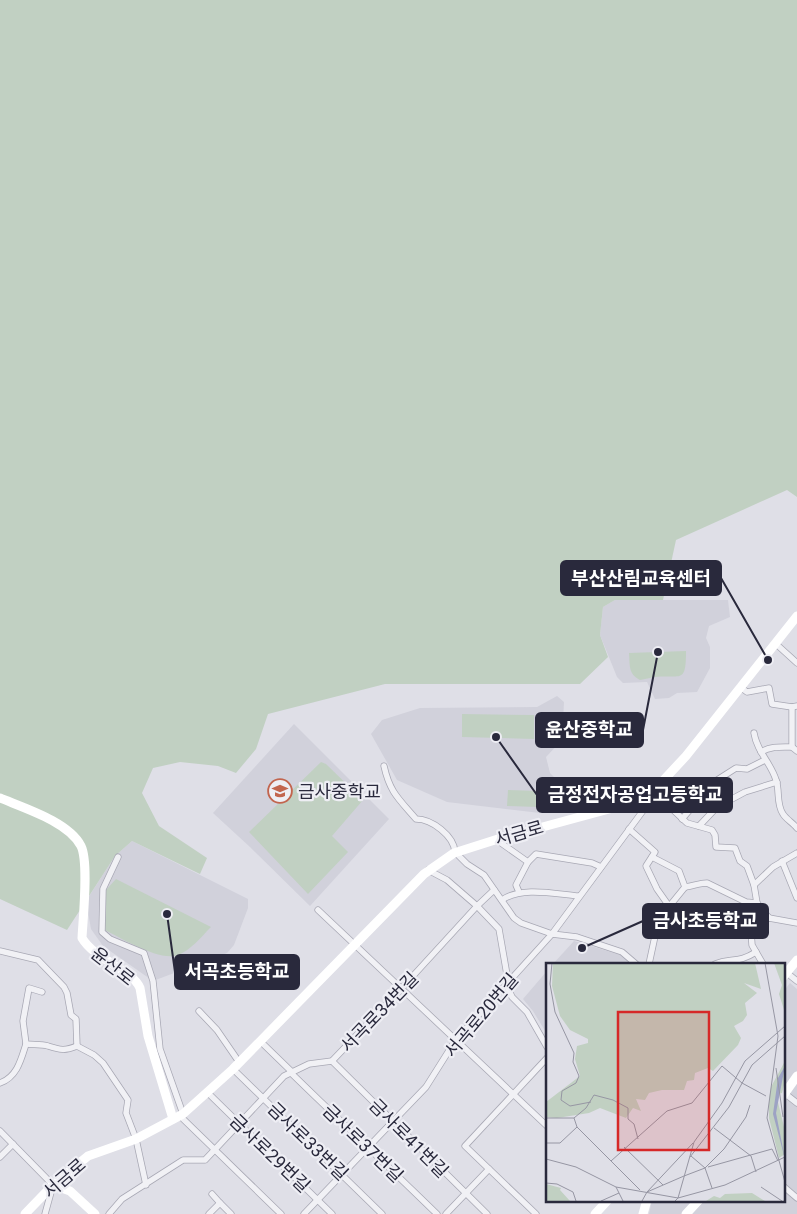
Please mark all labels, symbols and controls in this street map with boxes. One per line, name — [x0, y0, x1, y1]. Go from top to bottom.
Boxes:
callout: 부산산림교육센터 — [561, 561, 721, 595]
text: 부산산림교육센터 — [571, 567, 711, 590]
callout: 윤산중학교 — [536, 713, 643, 747]
text: 윤산중학교 — [545, 718, 633, 741]
school or university icon: 금사중학교 — [267, 778, 293, 804]
callout: 금정전자공업고등학교 — [537, 778, 732, 812]
place label: 금사중학교 — [298, 781, 381, 802]
text: 금정전자공업고등학교 — [548, 783, 722, 806]
street label: 서금로 — [492, 816, 546, 850]
callout: 금사초등학교 — [643, 904, 768, 938]
text: 금사초등학교 — [653, 909, 757, 932]
street label: 윤산로 — [87, 942, 139, 990]
callout: 서곡초등학교 — [175, 955, 299, 989]
text: 서곡초등학교 — [185, 960, 289, 983]
inset map — [546, 963, 784, 1202]
street label: 서곡로34번길 — [336, 968, 422, 1056]
street label: 서곡로20번길 — [440, 969, 522, 1061]
street label: 금사로41번길 — [365, 1094, 453, 1182]
street label: 금사로33번길 — [264, 1098, 352, 1184]
street label: 금사로37번길 — [319, 1100, 407, 1186]
street label: 금사로29번길 — [226, 1110, 314, 1196]
street label: 서금로 — [38, 1154, 90, 1202]

